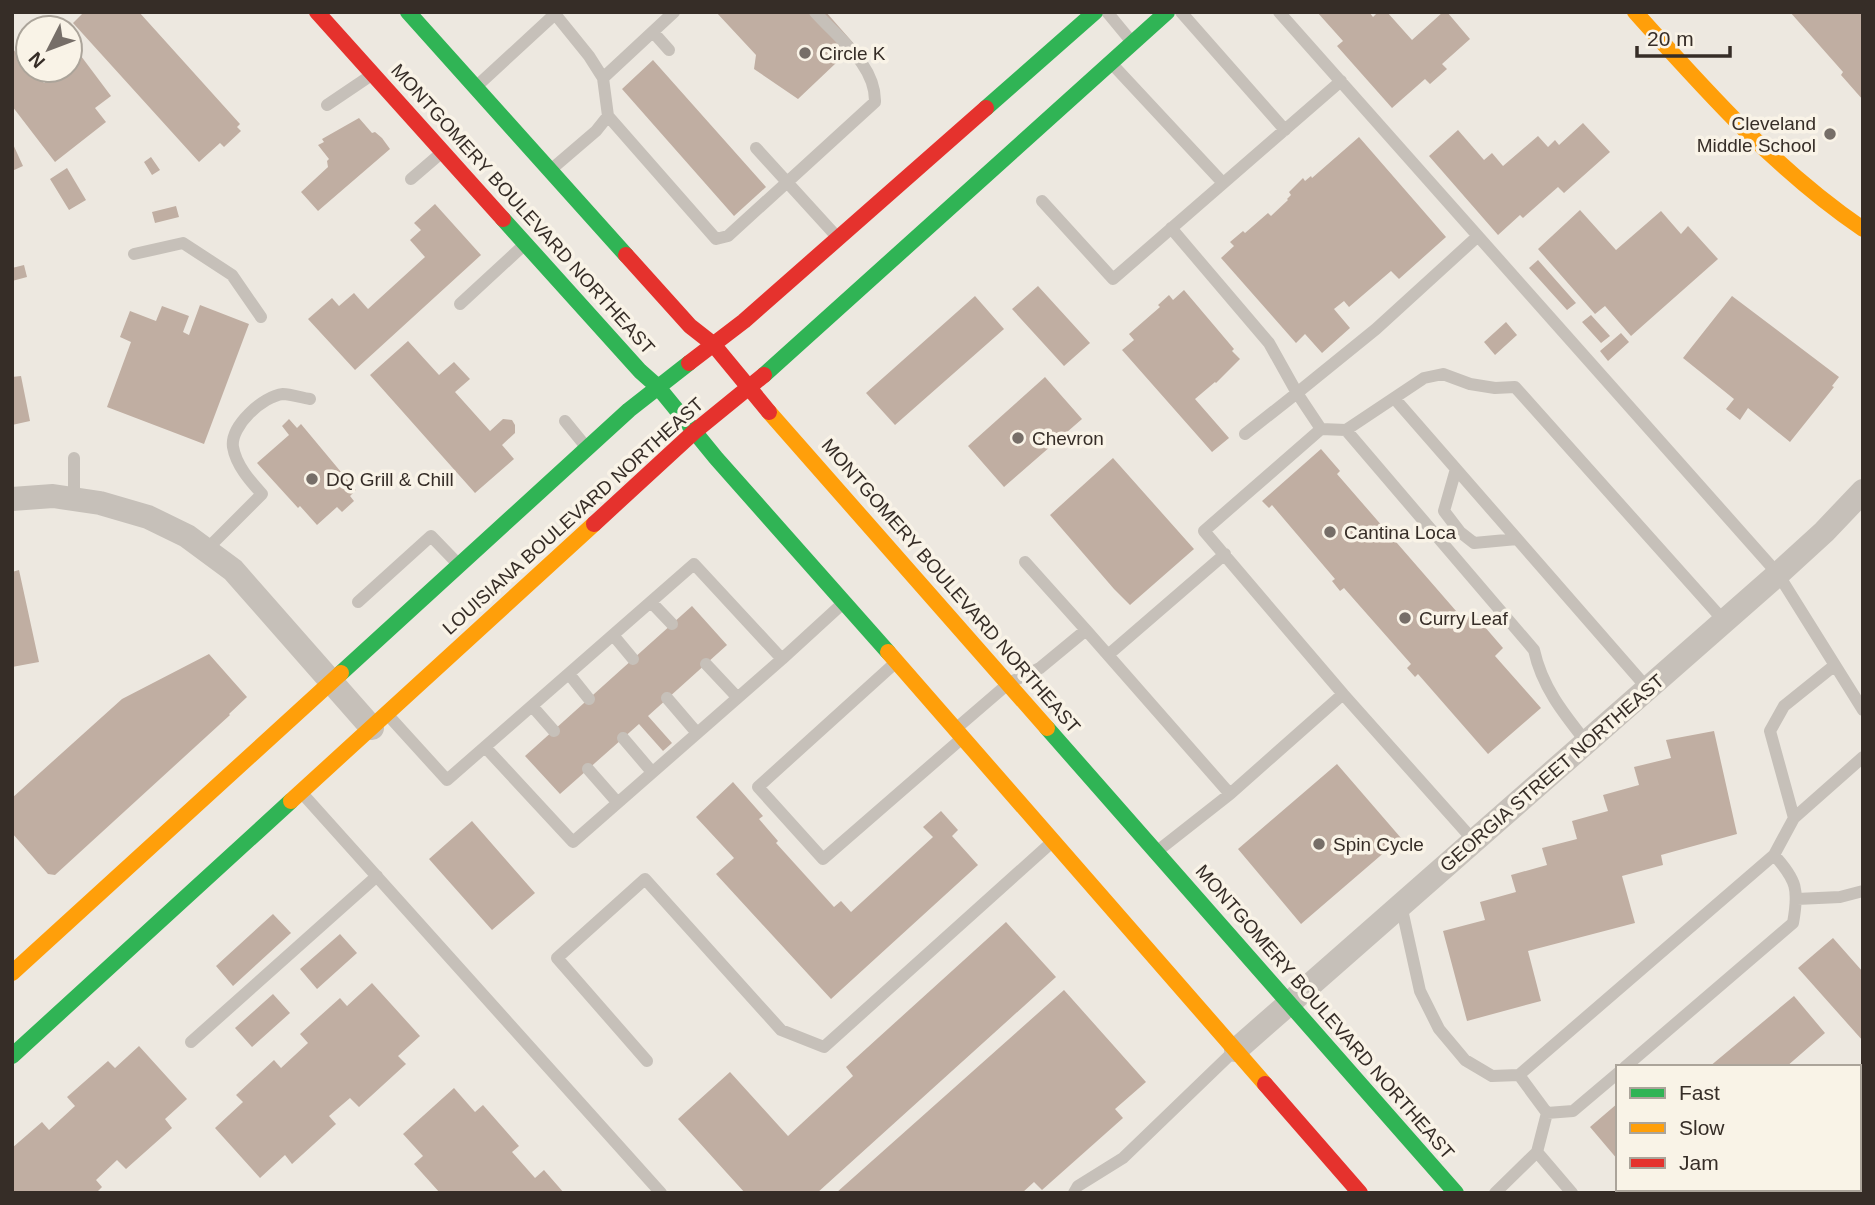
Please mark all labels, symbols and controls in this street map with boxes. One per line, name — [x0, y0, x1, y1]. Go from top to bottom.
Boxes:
north arrow — [14, 14, 84, 84]
scale bar — [1637, 14, 1730, 58]
text: 20 m — [1647, 27, 1694, 50]
place label: Circle K — [819, 43, 886, 64]
marker: Circle K — [797, 45, 813, 61]
text: N — [24, 48, 49, 72]
street label: MONTGOMERY BOULEVARD NORTHEAST — [387, 60, 659, 359]
place label: Cleveland Middle School — [1697, 113, 1816, 156]
marker: Cleveland Middle School — [1822, 126, 1838, 142]
street label: LOUISIANA BOULEVARD NORTHEAST — [438, 393, 708, 639]
place label: Chevron — [1032, 428, 1104, 449]
marker: Chevron — [1010, 430, 1026, 446]
street label: MONTGOMERY BOULEVARD NORTHEAST — [817, 435, 1085, 738]
place label: DQ Grill & Chill — [326, 469, 454, 490]
marker: DQ Grill & Chill — [304, 471, 320, 487]
place label: Cantina Loca — [1344, 522, 1456, 543]
marker: Cantina Loca — [1322, 524, 1338, 540]
place label: Curry Leaf — [1419, 608, 1508, 629]
marker: Curry Leaf — [1397, 610, 1413, 626]
street label: GEORGIA STREET NORTHEAST — [1436, 670, 1668, 876]
place label: Spin Cycle — [1333, 834, 1424, 855]
marker: Spin Cycle — [1311, 836, 1327, 852]
street label: MONTGOMERY BOULEVARD NORTHEAST — [1191, 861, 1459, 1164]
legend — [1616, 1065, 1861, 1191]
text: Fast — [1679, 1081, 1720, 1104]
text: Slow — [1679, 1116, 1725, 1139]
text: Jam — [1679, 1151, 1719, 1174]

